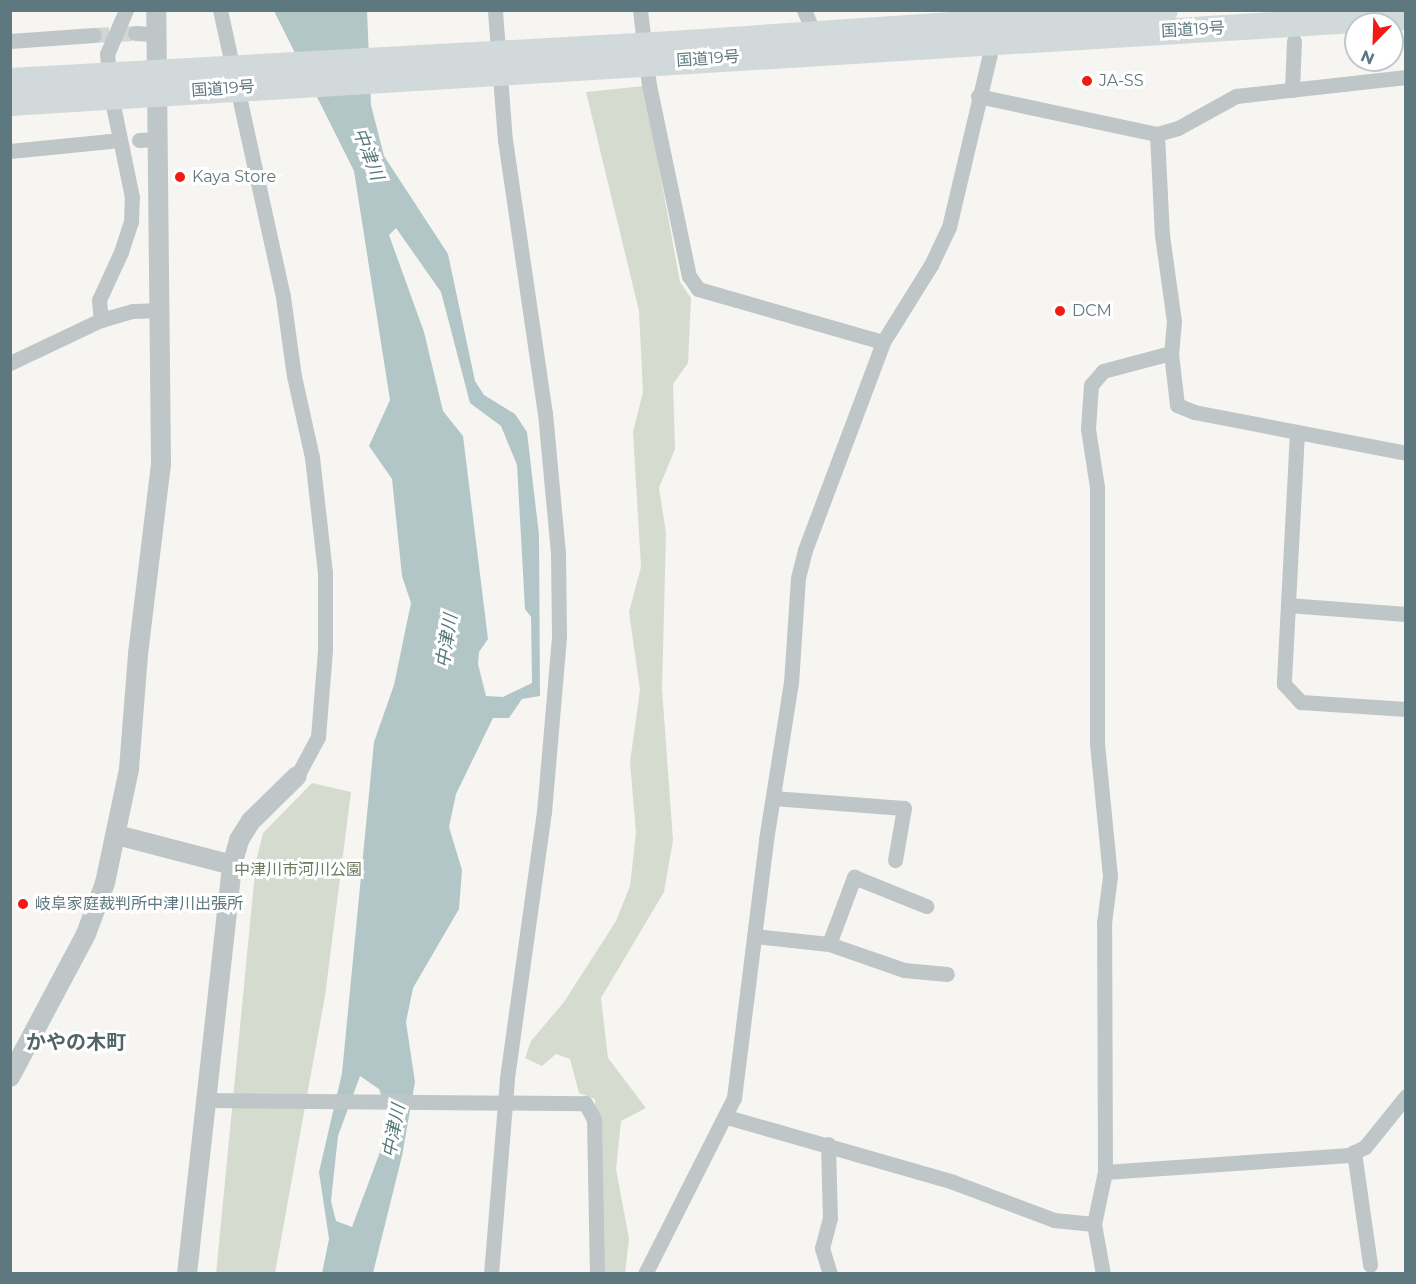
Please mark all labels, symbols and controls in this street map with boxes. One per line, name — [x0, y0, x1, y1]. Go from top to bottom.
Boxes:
north arrow — [1344, 12, 1404, 72]
street label: 国道19号 — [1161, 19, 1225, 41]
text: N — [1358, 46, 1377, 68]
street label: 国道19号 — [676, 47, 740, 71]
place label: JA-SS — [1099, 71, 1144, 91]
marker: JA-SS — [1080, 74, 1094, 88]
street label: 国道19号 — [191, 77, 255, 101]
water label: 中津川 — [348, 125, 388, 183]
place label: Kaya Store — [192, 167, 276, 187]
marker: Kaya Store — [173, 170, 187, 184]
place label: DCM — [1072, 301, 1112, 321]
marker: DCM — [1053, 304, 1067, 318]
water label: 中津川 — [432, 613, 462, 669]
park label: 中津川市河川公園 — [234, 860, 362, 880]
place label: 岐阜家庭裁判所中津川出張所 — [35, 894, 243, 914]
marker: 岐阜家庭裁判所中津川出張所 — [16, 897, 30, 911]
district label: かやの木町 — [26, 1030, 126, 1054]
water label: 中津川 — [378, 1102, 410, 1160]

